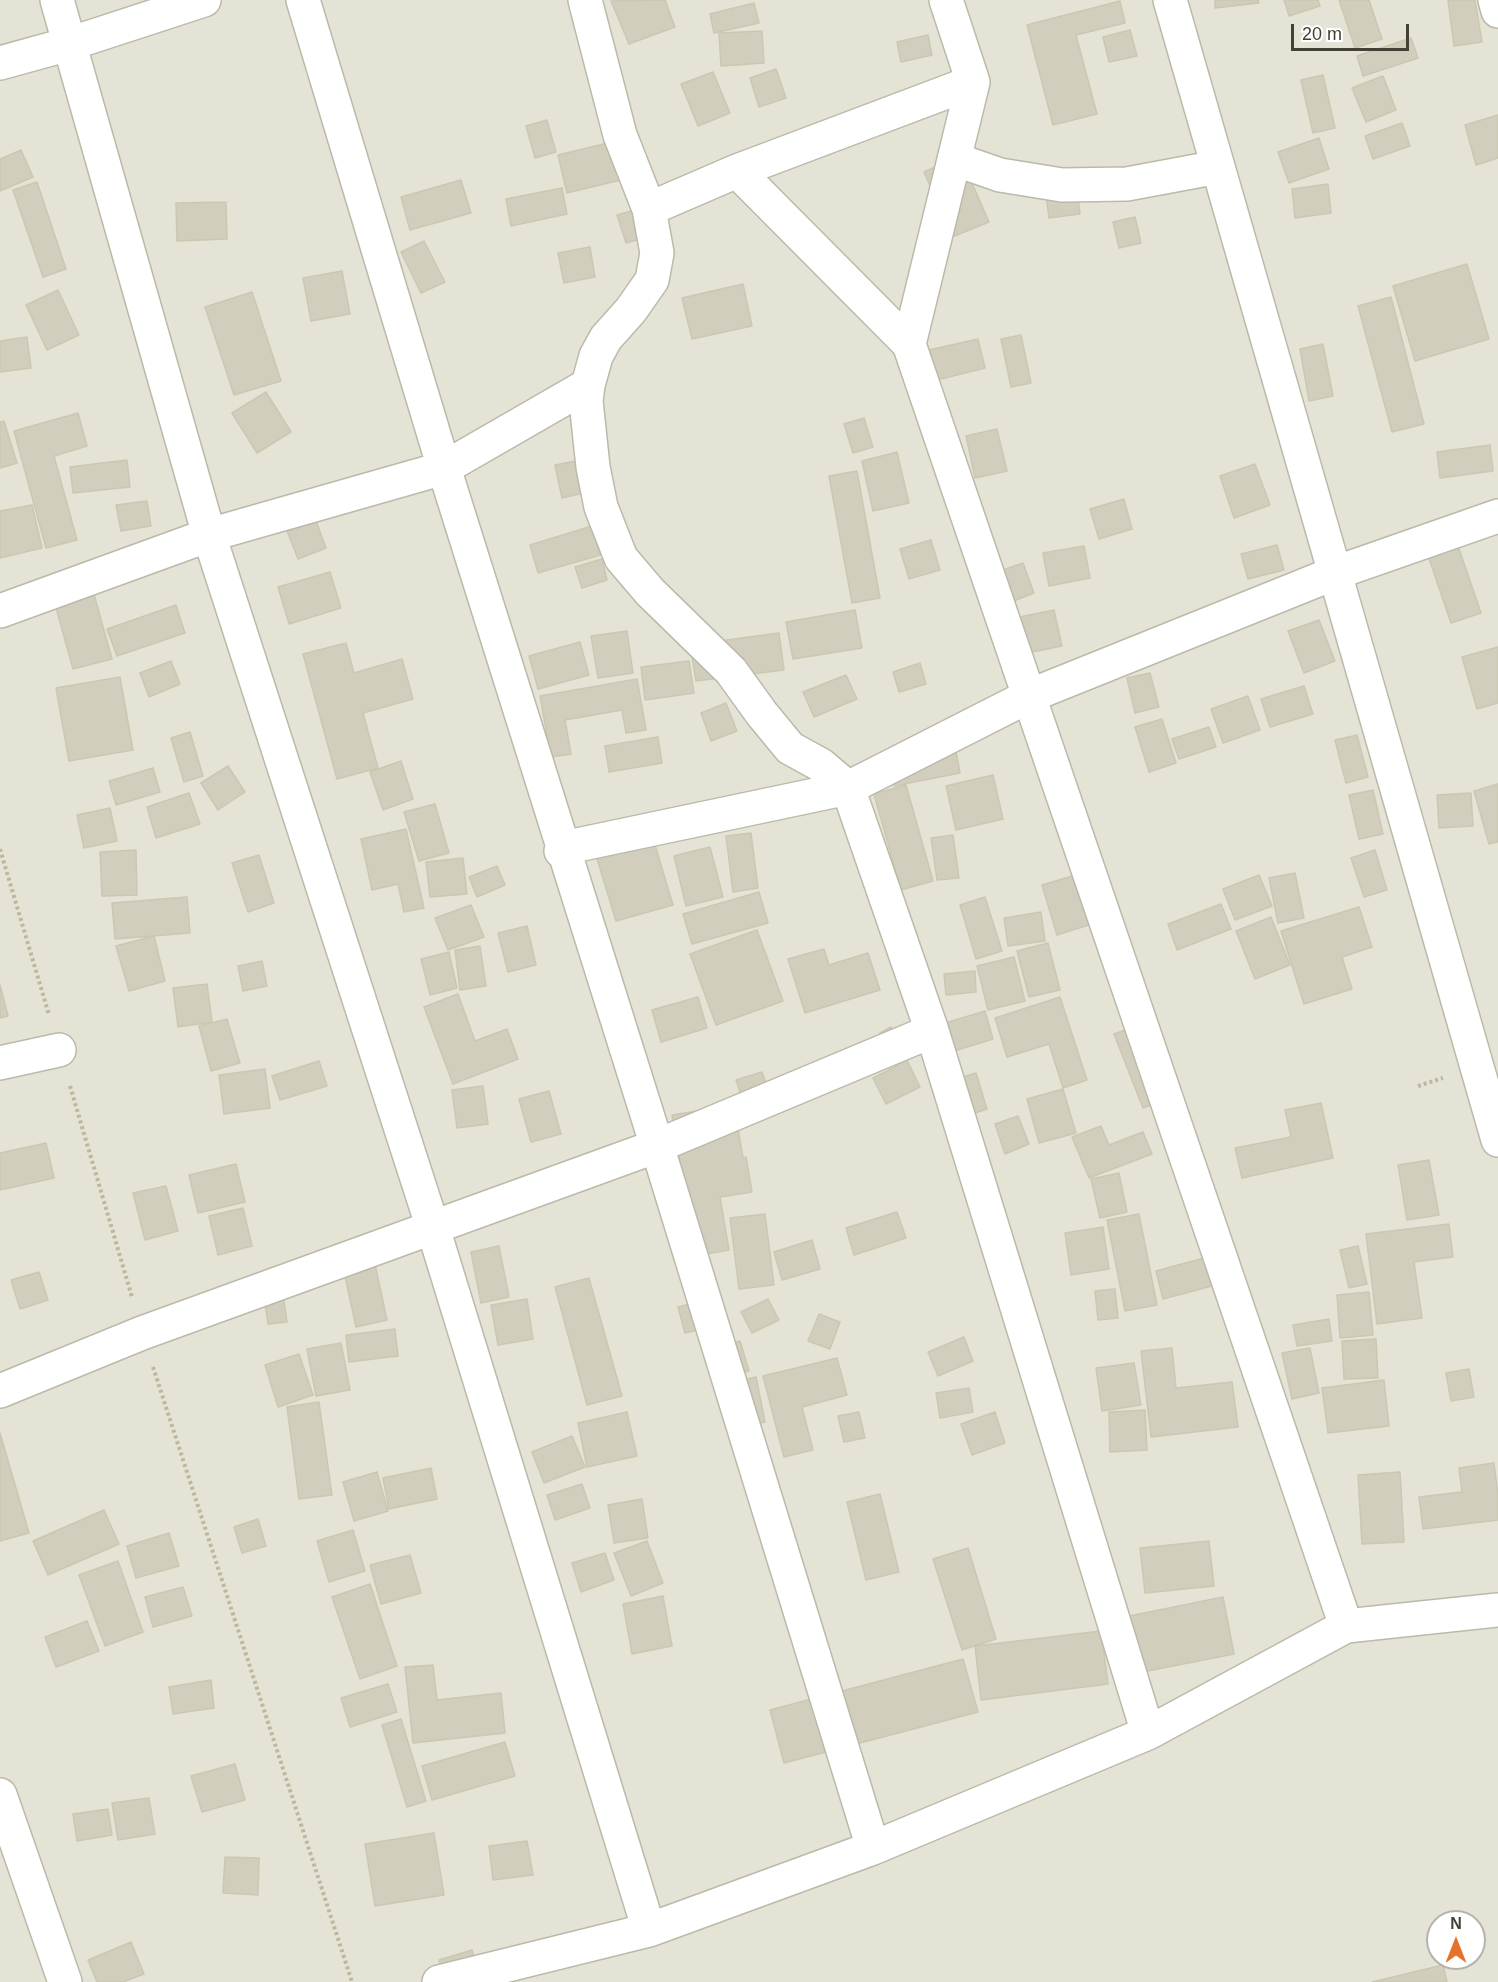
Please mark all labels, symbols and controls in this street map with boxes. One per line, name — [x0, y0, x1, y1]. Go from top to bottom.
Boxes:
scale bar — [1294, 12, 1412, 50]
text: 20 m — [1302, 24, 1342, 44]
north arrow — [1426, 1910, 1486, 1970]
text: N — [1450, 1915, 1462, 1932]

